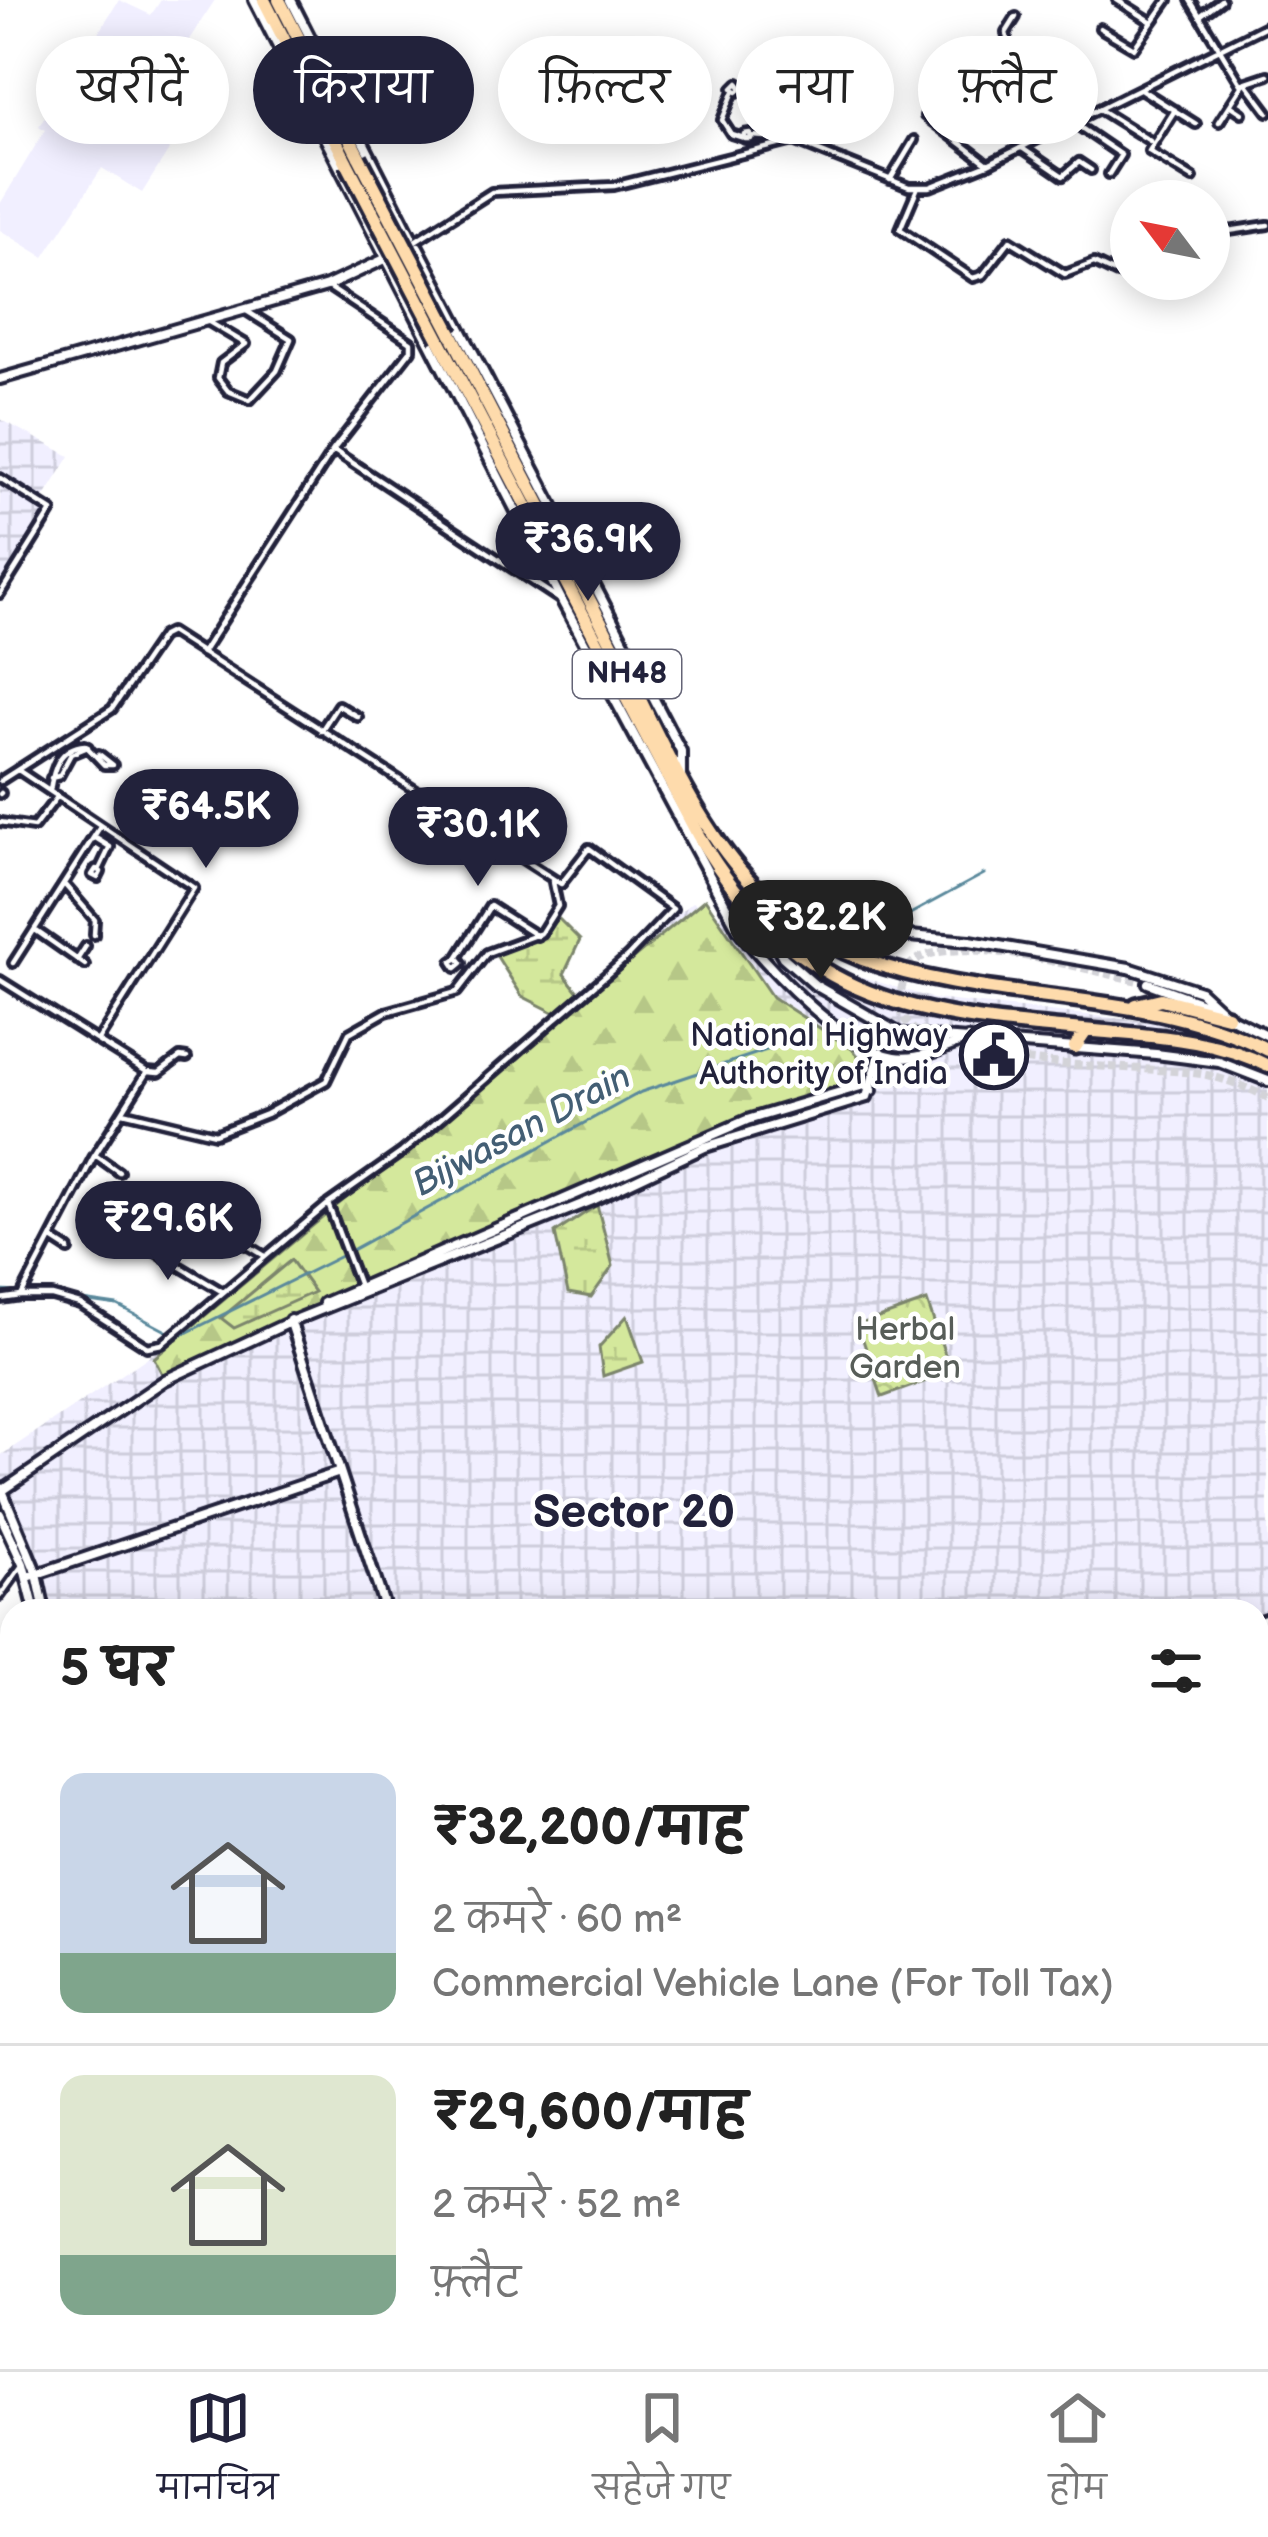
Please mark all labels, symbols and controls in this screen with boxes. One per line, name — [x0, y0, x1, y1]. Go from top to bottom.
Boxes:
chip: खरीदें — [36, 36, 229, 144]
chip: किराया — [253, 36, 474, 144]
chip: फ़िल्टर — [498, 36, 712, 144]
chip: नया — [736, 36, 894, 144]
chip: फ़्लैट — [918, 36, 1098, 144]
north arrow — [1110, 180, 1230, 300]
map controls — [1110, 180, 1230, 300]
pin: ₹36.9K — [490, 502, 686, 604]
text: ₹36.9K — [522, 517, 654, 564]
road number: NH48 — [573, 650, 681, 698]
pin: ₹64.5K — [108, 769, 304, 871]
text: ₹64.5K — [141, 784, 271, 831]
pin: ₹30.1K — [380, 787, 576, 889]
text: ₹30.1K — [415, 802, 541, 849]
pin: ₹32.2K — [723, 880, 919, 982]
text: ₹32.2K — [755, 895, 887, 942]
place label: National Highway Authority of India — [690, 1016, 948, 1094]
public building icon: National Highway Authority of India — [959, 1020, 1029, 1090]
water label: Bijwasan Drain — [406, 1056, 638, 1206]
pin: ₹29.6K — [70, 1181, 266, 1283]
text: ₹29.6K — [102, 1196, 234, 1243]
park label: Herbal Garden — [849, 1310, 961, 1388]
district label: Sector 20 — [533, 1486, 735, 1541]
icon: filters — [1143, 1638, 1209, 1704]
text: 5 घर — [60, 1639, 171, 1700]
text: ₹32,200/माह — [432, 1798, 746, 1859]
icon: home — [156, 1821, 300, 1965]
text: 2 कमरे · 60 m² — [432, 1897, 682, 1944]
text: Commercial Vehicle Lane (For Toll Tax) — [432, 1961, 1114, 2008]
text: ₹29,600/माह — [432, 2083, 747, 2144]
icon: home — [156, 2123, 300, 2267]
text: 2 कमरे · 52 m² — [432, 2182, 681, 2229]
text: फ़्लैट — [432, 2261, 521, 2308]
tab: मानचित्र — [157, 2385, 278, 2524]
tab: सहेजे गए — [593, 2385, 730, 2524]
tab: होम — [1045, 2385, 1111, 2524]

